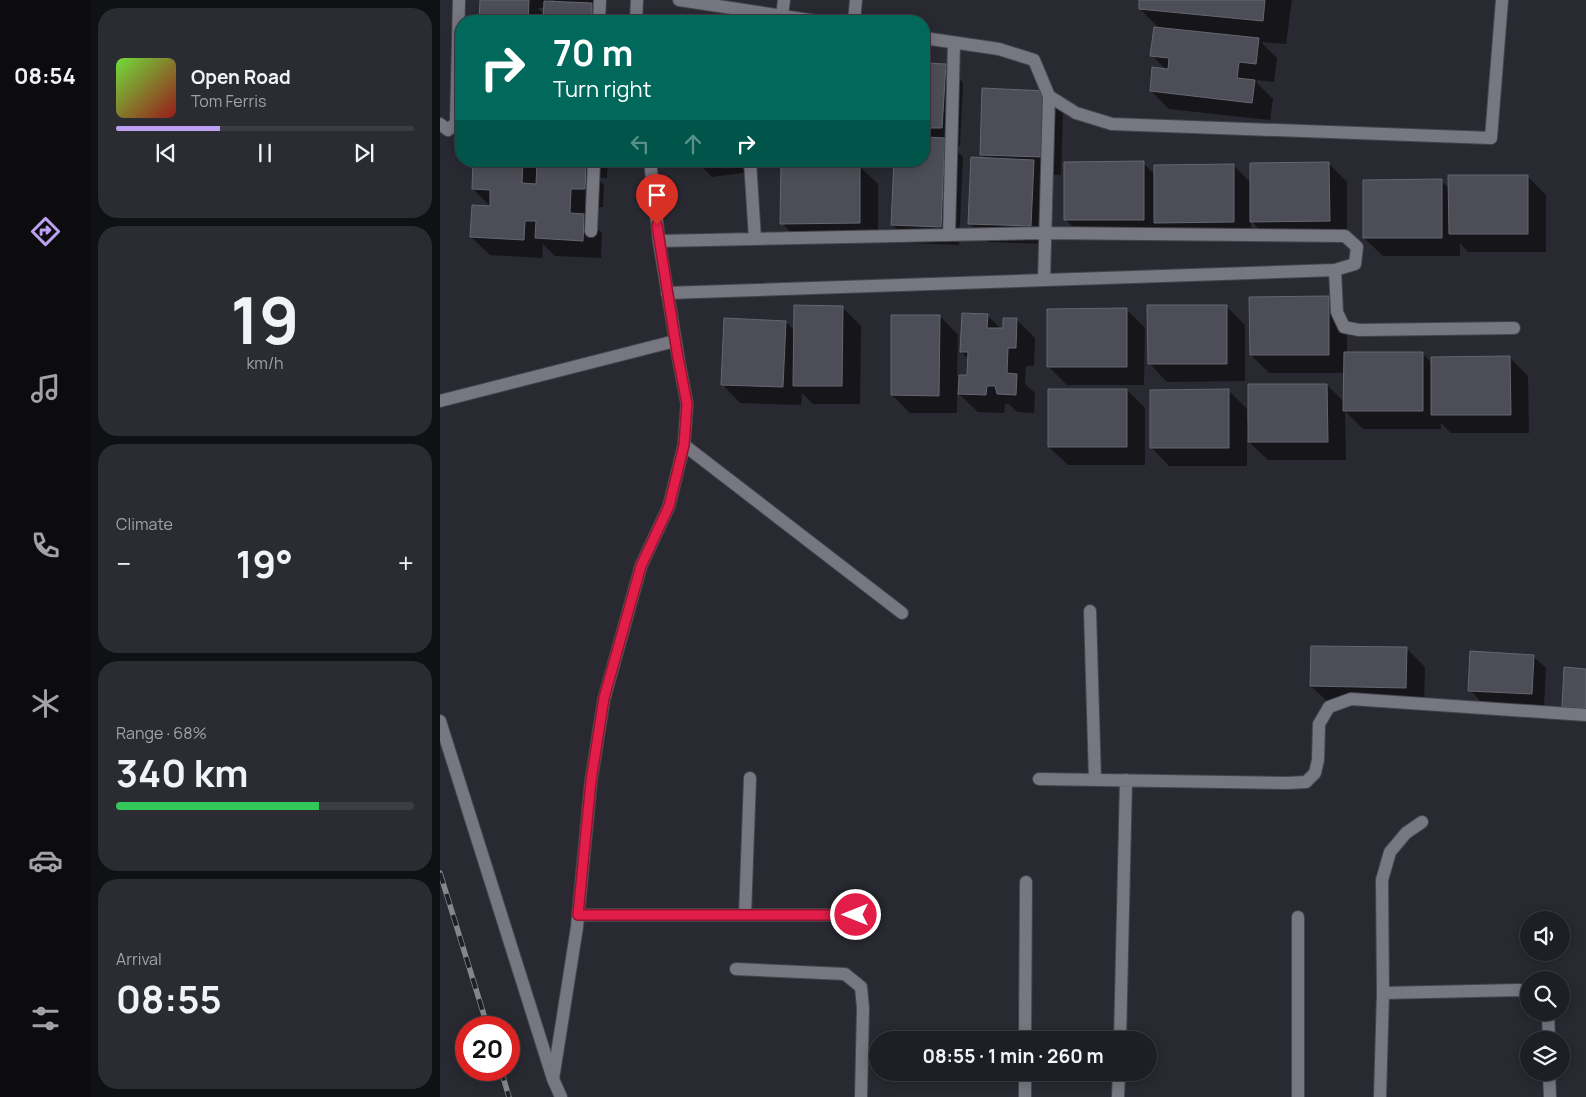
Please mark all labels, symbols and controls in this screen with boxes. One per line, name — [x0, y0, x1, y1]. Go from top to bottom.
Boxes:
text: 70 m — [553, 29, 633, 77]
icon: right — [470, 35, 535, 100]
text: 08:54 — [14, 61, 76, 91]
text: Open Road — [191, 64, 291, 90]
text: Turn right — [553, 74, 651, 104]
text: Tom Ferris — [191, 90, 266, 112]
icon: left — [626, 130, 654, 158]
icon: ahead — [679, 130, 707, 158]
icon: right — [732, 130, 760, 158]
icon: previous — [152, 139, 180, 167]
icon: pause — [251, 139, 279, 167]
icon: next — [350, 139, 378, 167]
pin — [636, 174, 678, 225]
icon: arrive — [643, 181, 671, 209]
icon: directions — [28, 214, 63, 249]
text: 19 — [231, 275, 299, 364]
text: km/h — [246, 352, 284, 374]
icon: music — [28, 371, 63, 406]
text: Climate — [116, 513, 173, 535]
icon: phone — [28, 528, 63, 563]
text: 19° — [236, 537, 293, 589]
text: − — [116, 544, 131, 582]
text: + — [398, 544, 414, 582]
icon: climate — [28, 686, 63, 721]
text: Range · 68% — [116, 722, 207, 744]
text: 340 km — [116, 746, 248, 798]
icon: car — [28, 843, 63, 878]
position arrow — [829, 888, 881, 940]
map controls — [1520, 911, 1570, 1081]
button: sound — [1520, 911, 1570, 961]
text: Arrival — [116, 948, 162, 970]
button: search — [1520, 971, 1570, 1021]
text: 08:55 — [116, 972, 222, 1024]
icon: filters — [28, 1001, 63, 1036]
speed limit sign: 20 — [455, 1016, 520, 1081]
button: layers — [1520, 1031, 1570, 1081]
text: 08:55 · 1 min · 260 m — [922, 1043, 1104, 1069]

